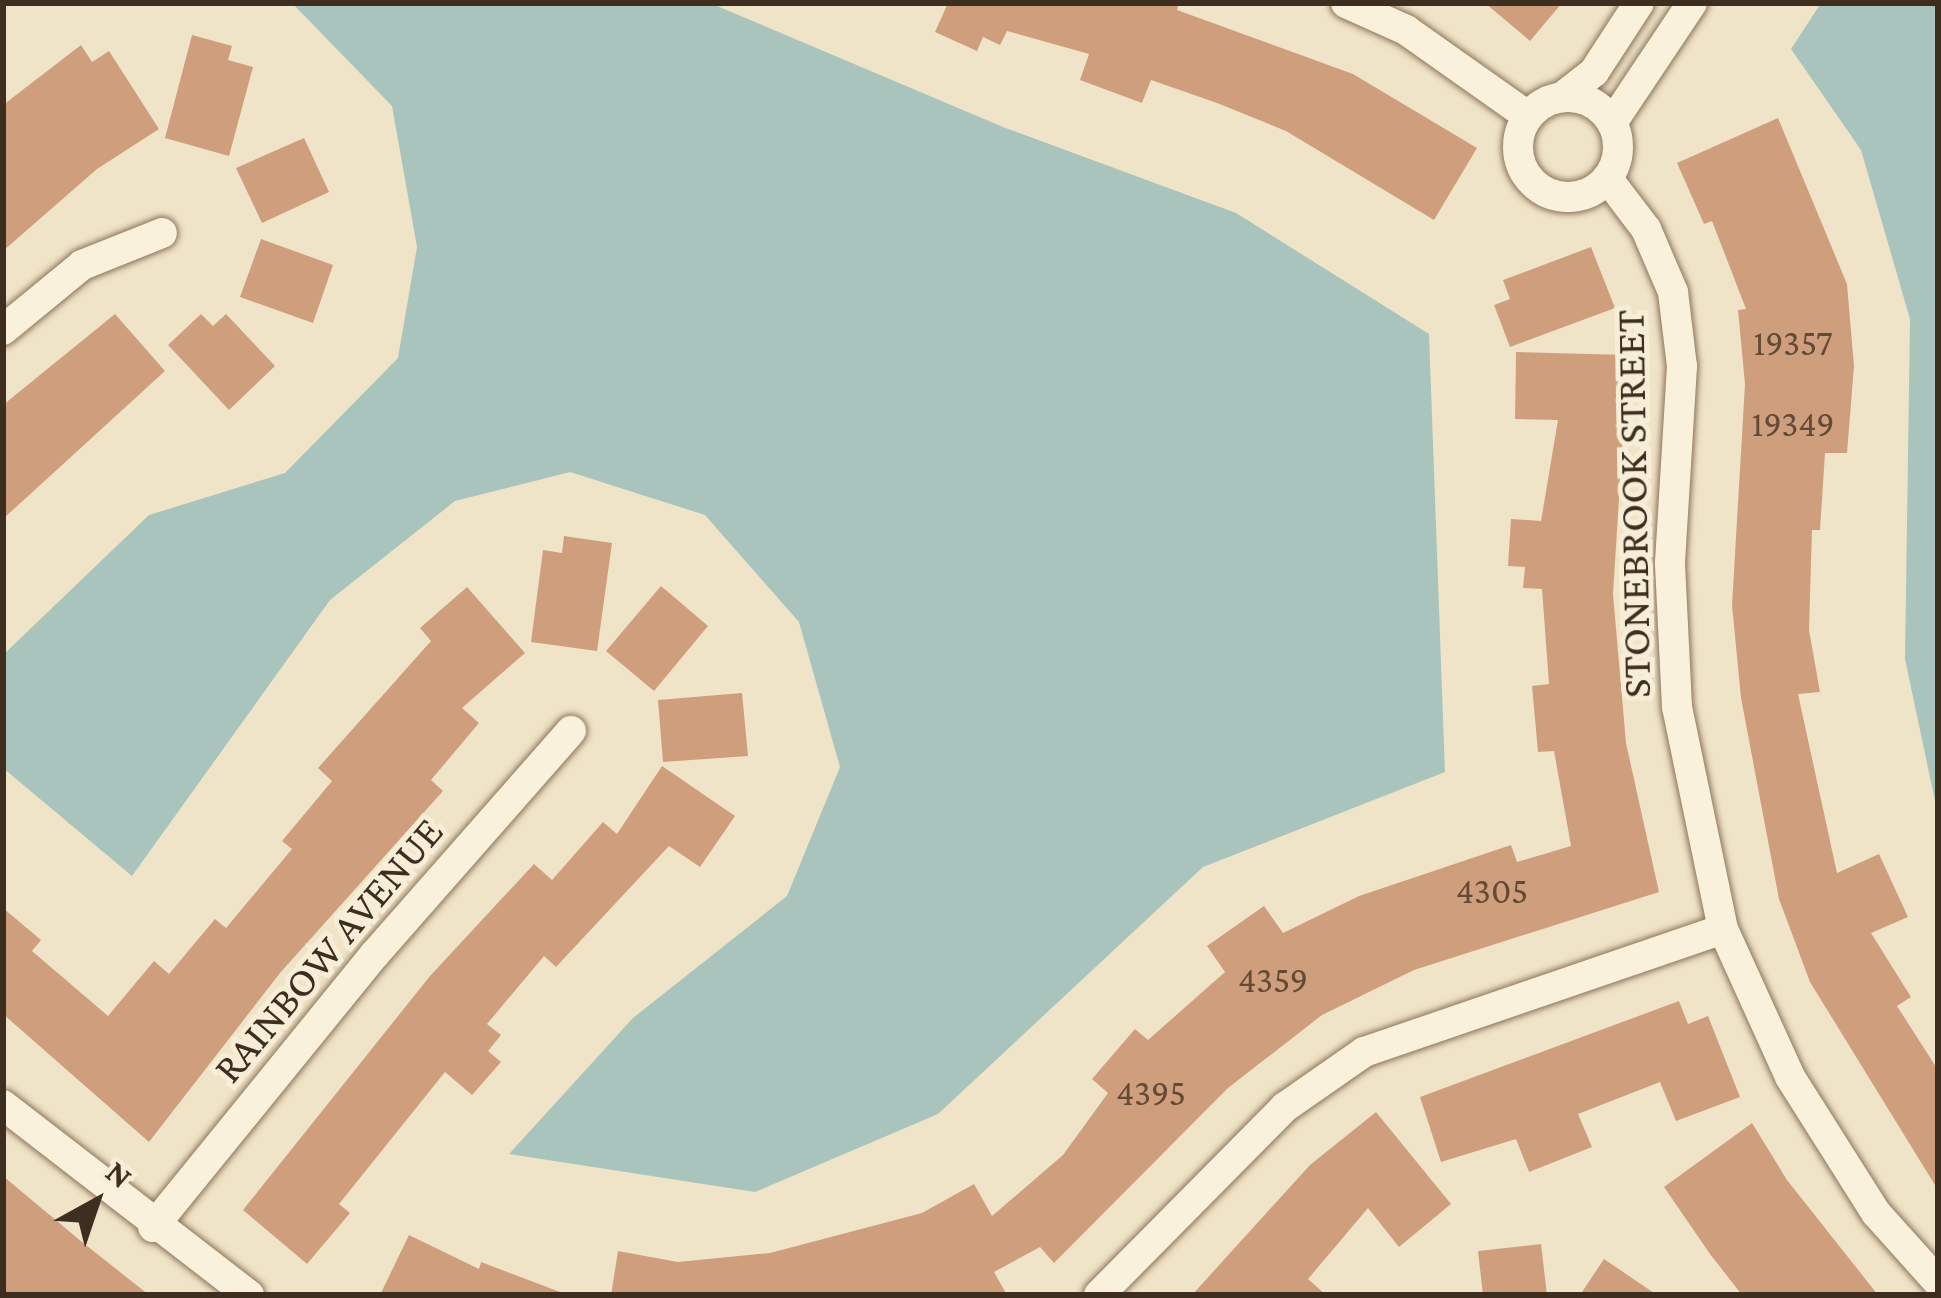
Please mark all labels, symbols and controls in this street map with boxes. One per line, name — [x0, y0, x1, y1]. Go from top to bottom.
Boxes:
street label: STONEBROOK STREET — [1604, 309, 1662, 699]
house number: 19357 — [1753, 322, 1833, 366]
house number: 19349 — [1751, 403, 1835, 447]
street label: RAINBOW AVENUE — [202, 807, 454, 1093]
house number: 4305 — [1456, 870, 1528, 914]
house number: 4359 — [1238, 959, 1308, 1003]
house number: 4395 — [1116, 1072, 1186, 1116]
north arrow — [36, 1142, 156, 1262]
text: N — [99, 1153, 140, 1195]

